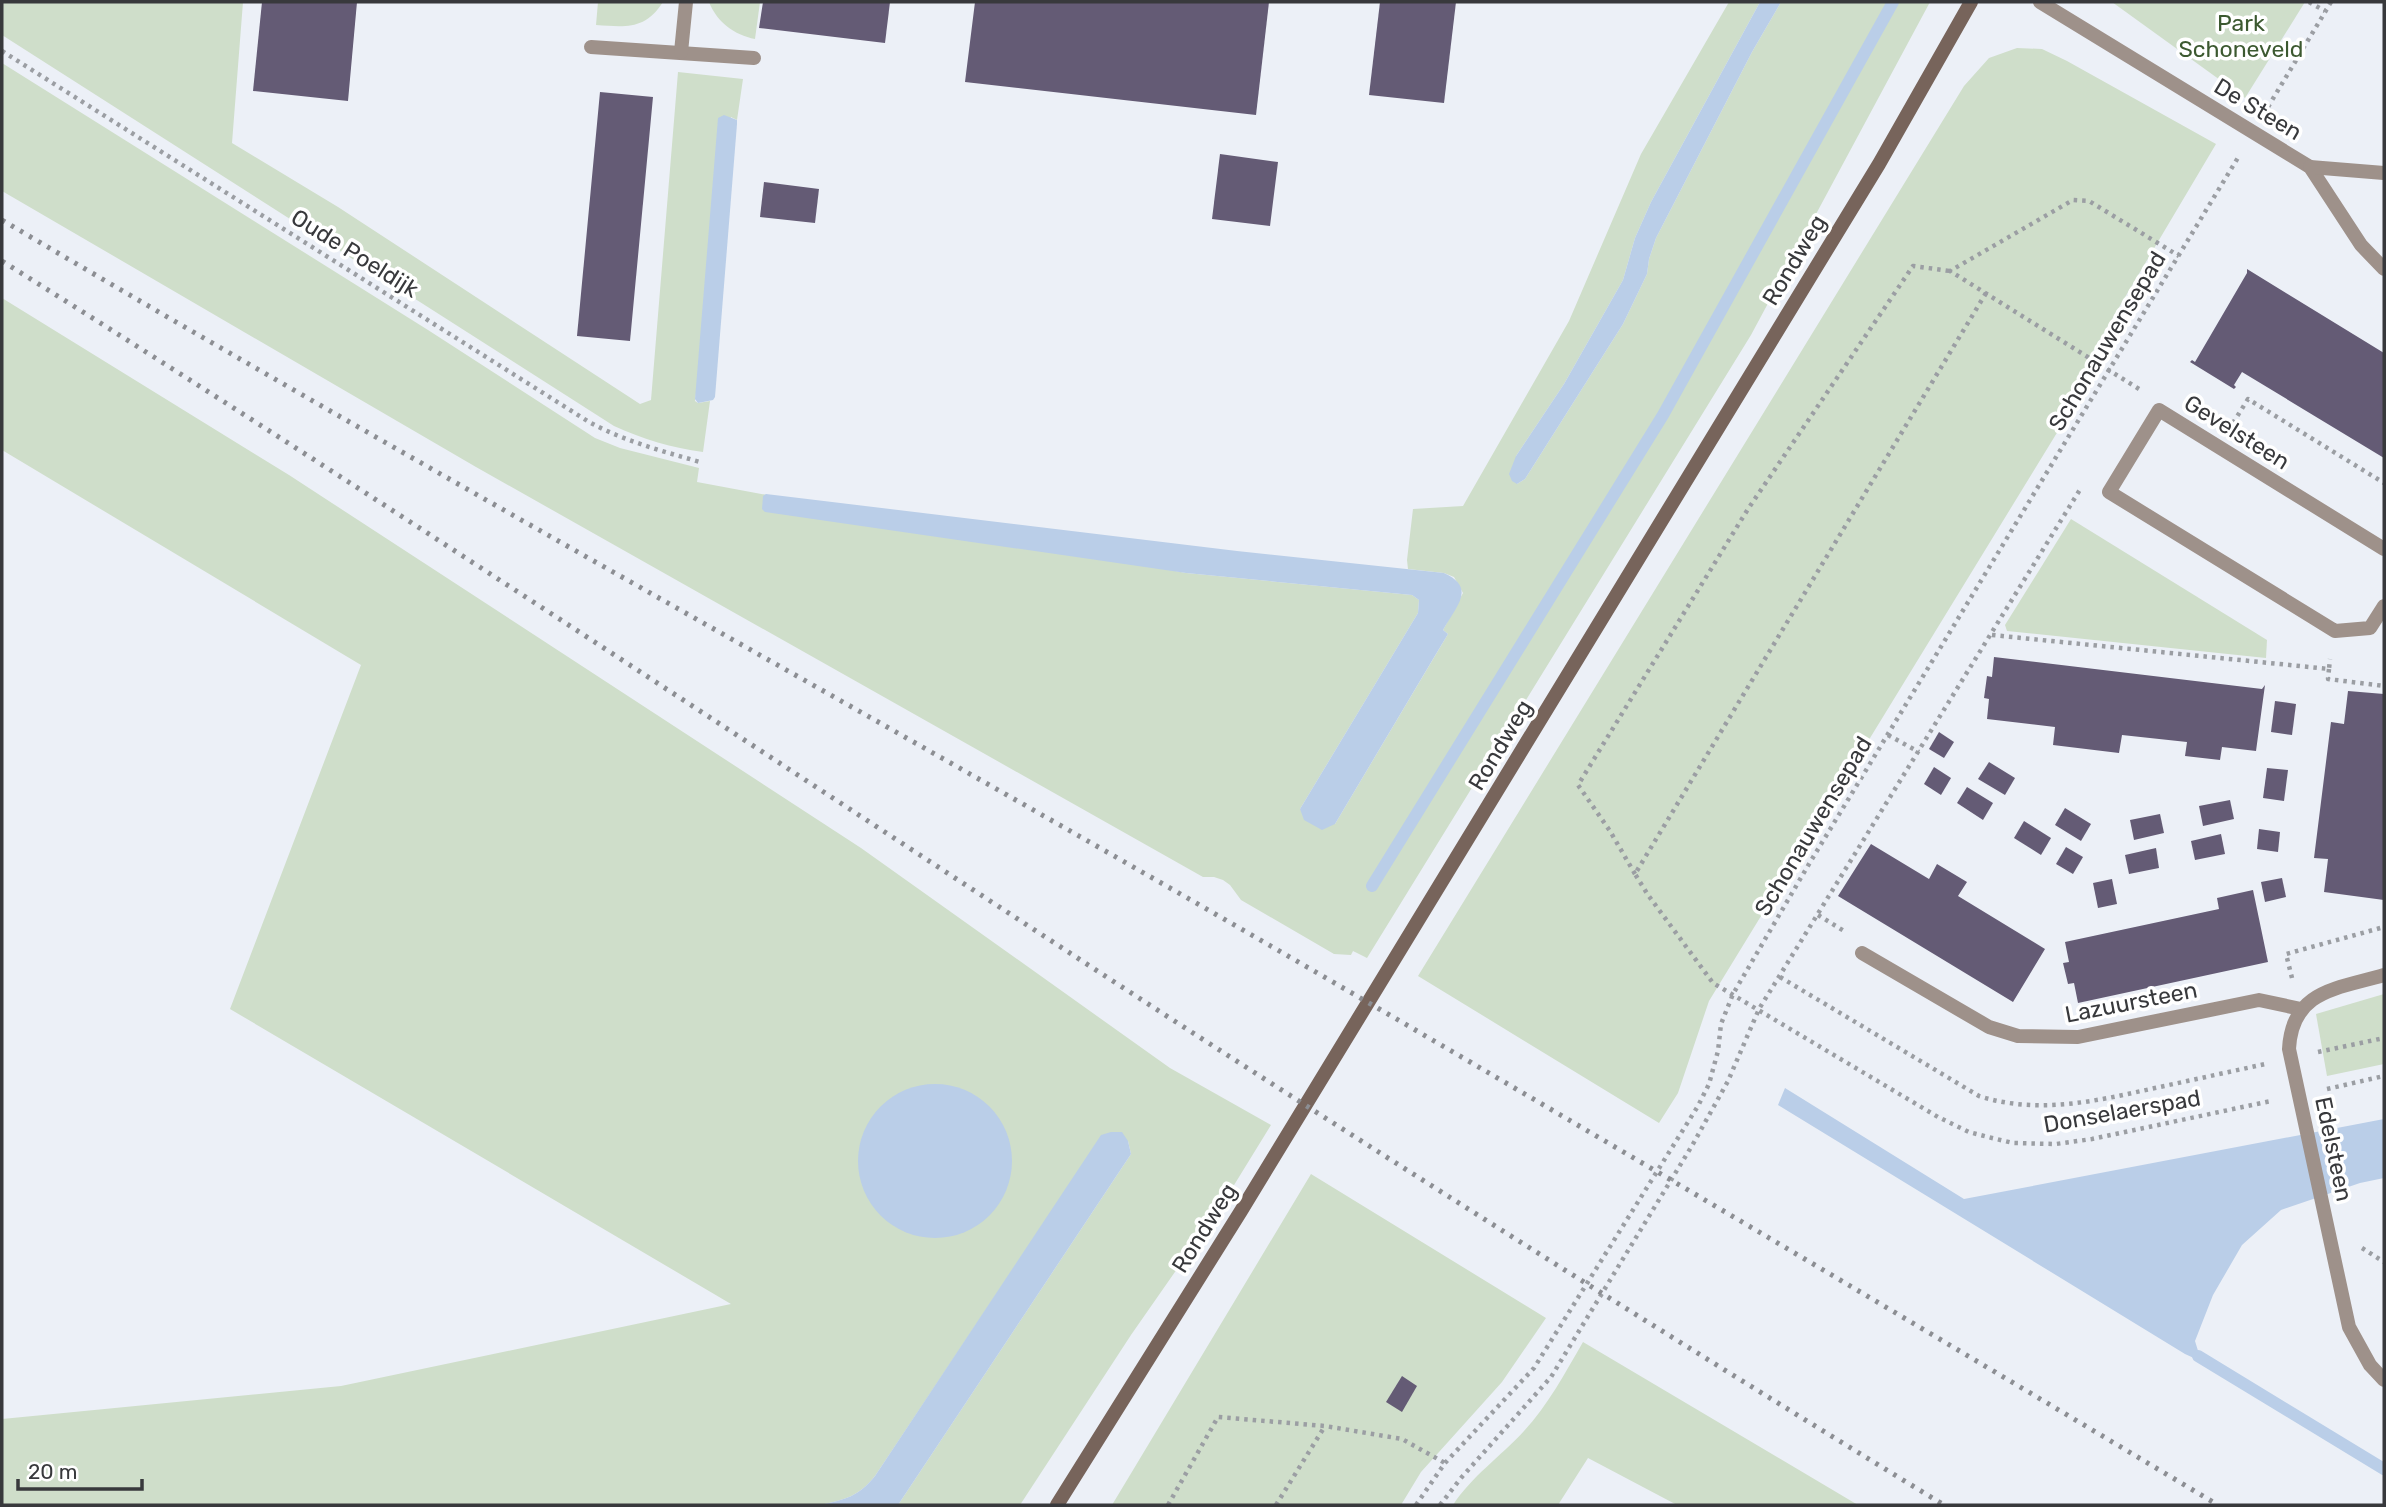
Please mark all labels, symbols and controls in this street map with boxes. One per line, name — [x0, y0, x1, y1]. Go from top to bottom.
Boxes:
park label: Park Schoneveld — [2178, 9, 2304, 63]
street label: De Steen — [2209, 72, 2307, 146]
street label: Oude Poeldijk — [286, 203, 424, 303]
street label: Rondweg — [1756, 210, 1832, 310]
street label: Schonauwensepad — [2042, 246, 2172, 436]
street label: Gevelsteen — [2179, 389, 2295, 475]
street label: Rondweg — [1462, 695, 1538, 795]
street label: Schonauwensepad — [1748, 731, 1878, 921]
street label: Lazuursteen — [2062, 975, 2200, 1029]
street label: Donselaerspad — [2041, 1083, 2203, 1139]
street label: Edelsteen — [2309, 1094, 2359, 1204]
street label: Rondweg — [1165, 1178, 1243, 1278]
scale bar — [18, 1448, 142, 1492]
text: 20 m — [28, 1459, 77, 1484]

